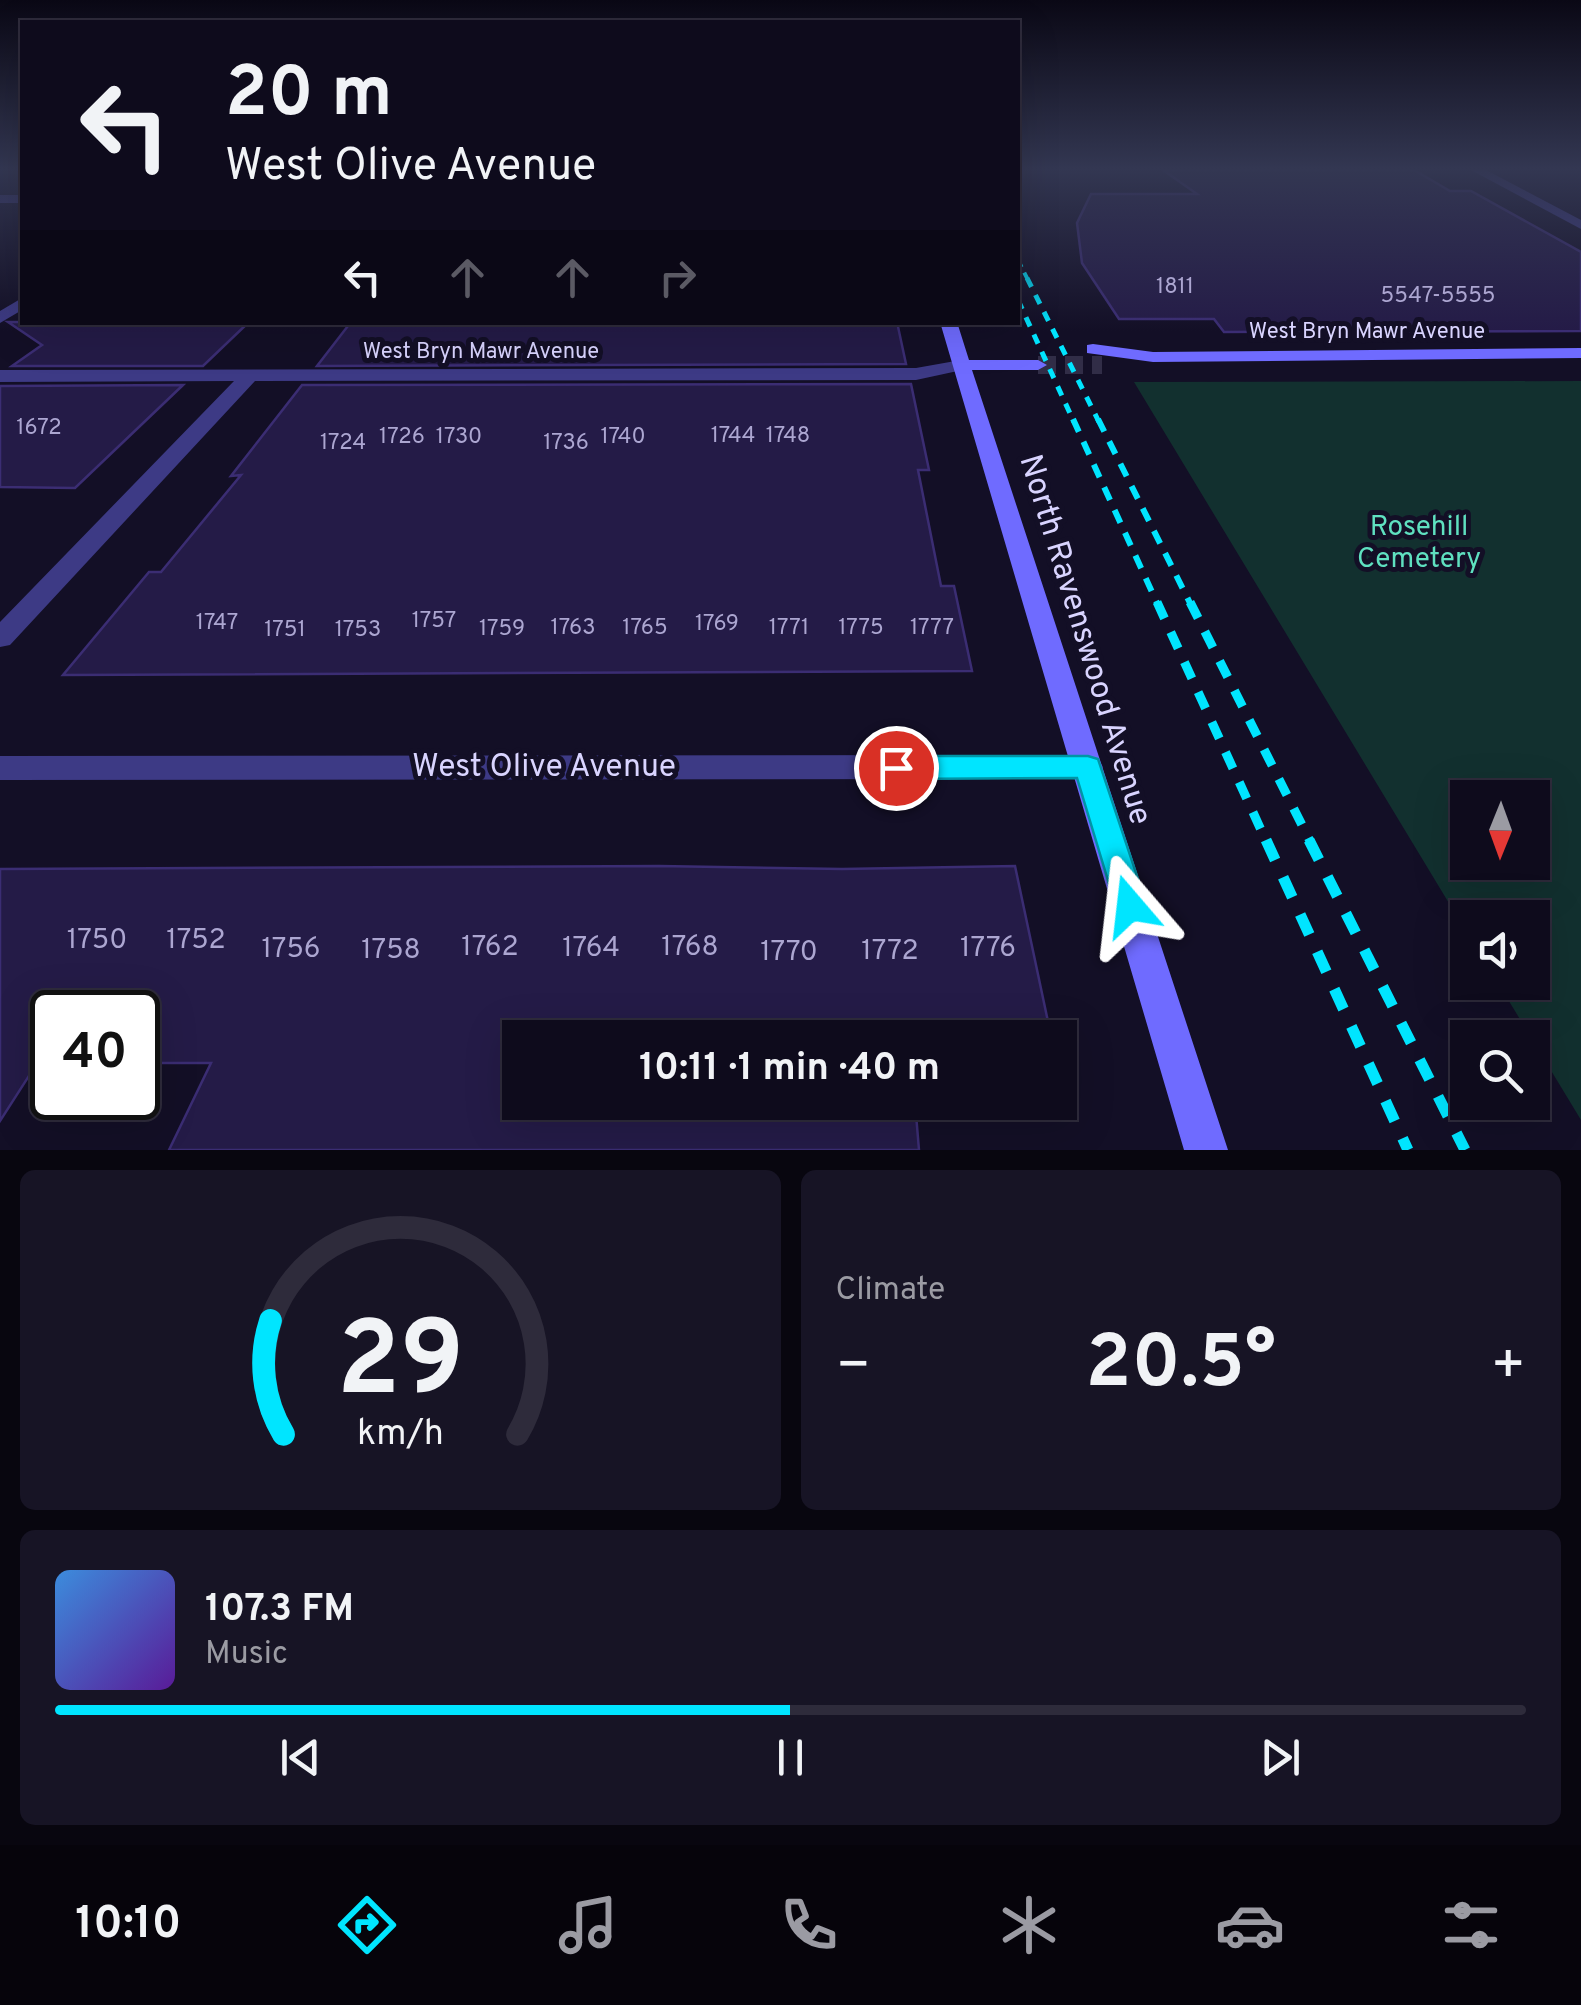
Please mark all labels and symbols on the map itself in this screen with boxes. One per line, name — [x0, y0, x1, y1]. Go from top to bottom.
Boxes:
house number: 1811 — [1156, 274, 1194, 301]
house number: 5547-5555 — [1380, 283, 1496, 310]
street label: West Bryn Mawr Avenue — [1249, 319, 1485, 346]
street label: West Bryn Mawr Avenue — [363, 339, 599, 366]
house number: 1672 — [16, 415, 62, 442]
house number: 1744 — [711, 423, 755, 450]
house number: 1748 — [766, 423, 810, 450]
house number: 1726 — [379, 424, 425, 451]
house number: 1730 — [436, 424, 482, 451]
house number: 1740 — [600, 424, 646, 451]
house number: 1724 — [320, 430, 366, 457]
house number: 1736 — [543, 430, 589, 457]
street label: North Ravenswood Avenue — [1009, 450, 1159, 830]
park label: Rosehill Cemetery — [1357, 510, 1481, 578]
house number: 1757 — [412, 608, 456, 635]
house number: 1747 — [196, 610, 238, 637]
house number: 1769 — [695, 611, 739, 638]
house number: 1763 — [551, 615, 595, 642]
house number: 1765 — [622, 615, 668, 642]
house number: 1771 — [769, 615, 809, 642]
house number: 1775 — [838, 615, 884, 642]
house number: 1777 — [910, 615, 954, 642]
house number: 1759 — [479, 616, 525, 643]
house number: 1751 — [264, 617, 306, 644]
house number: 1753 — [335, 617, 381, 644]
pin — [854, 726, 939, 811]
street label: West Olive Avenue — [412, 748, 676, 788]
north arrow — [1450, 780, 1550, 880]
position arrow — [1078, 854, 1182, 958]
house number: 1750 — [67, 923, 127, 959]
house number: 1752 — [166, 923, 226, 959]
house number: 1762 — [461, 930, 519, 966]
house number: 1768 — [661, 930, 719, 966]
house number: 1764 — [562, 931, 620, 967]
house number: 1776 — [960, 931, 1016, 967]
house number: 1756 — [261, 932, 321, 968]
house number: 1758 — [361, 933, 421, 969]
house number: 1772 — [861, 934, 919, 970]
house number: 1770 — [760, 935, 818, 971]
speed limit sign: 40 — [30, 990, 160, 1120]

